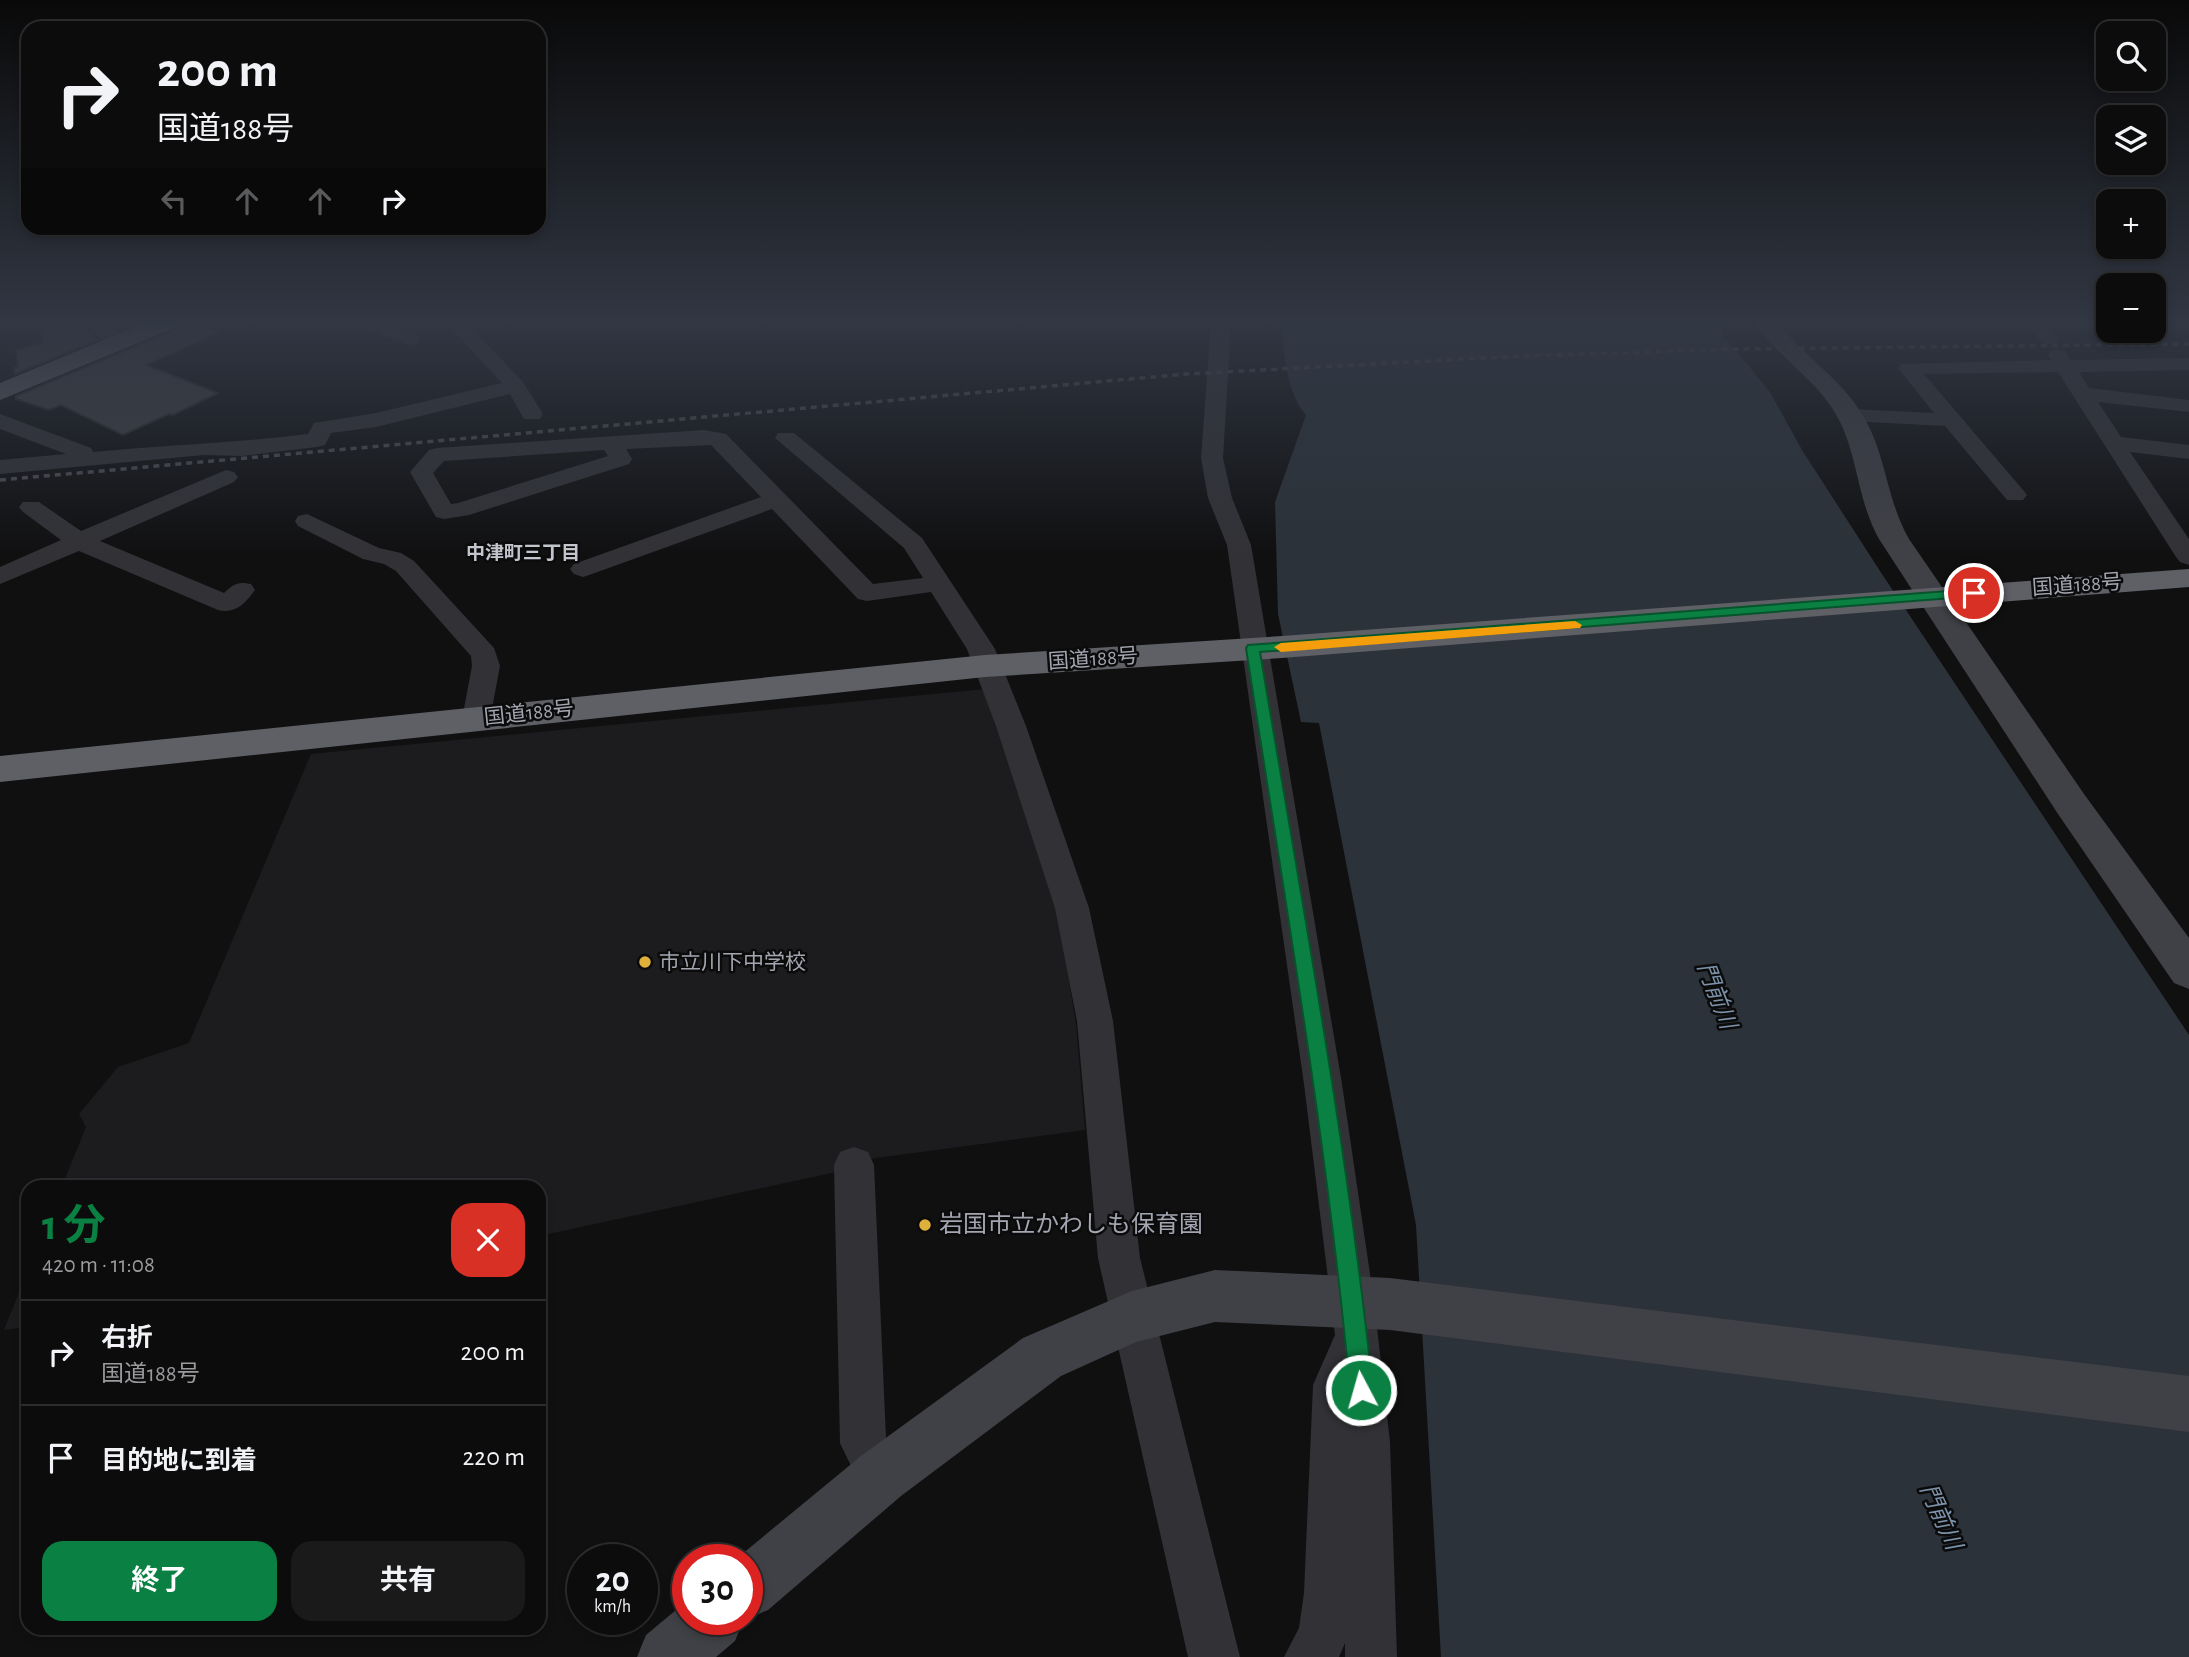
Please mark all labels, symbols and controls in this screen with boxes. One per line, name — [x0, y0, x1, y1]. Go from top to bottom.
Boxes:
map controls — [2096, 21, 2166, 343]
button: search — [2096, 21, 2166, 91]
text: 200 m — [157, 47, 278, 96]
icon: right — [42, 49, 133, 140]
button: layers — [2096, 105, 2166, 175]
text: 国道188号 — [157, 113, 294, 145]
icon: left — [155, 182, 193, 220]
icon: ahead — [228, 182, 266, 220]
icon: ahead — [301, 182, 339, 220]
icon: right — [374, 182, 412, 220]
button: + — [2096, 189, 2166, 259]
button: − — [2096, 273, 2166, 343]
district label: 中津町三丁目 — [466, 543, 580, 563]
pin — [1944, 563, 2004, 623]
street label: 国道188号 — [2031, 570, 2123, 599]
icon: arrive — [1955, 574, 1993, 612]
street label: 国道188号 — [1047, 644, 1139, 673]
street label: 国道188号 — [483, 697, 575, 728]
place label: 市立川下中学校 — [659, 951, 806, 973]
marker: 市立川下中学校 — [637, 954, 653, 970]
water label: 門前川 — [1693, 959, 1742, 1035]
button: close — [451, 1203, 525, 1277]
text: 1 分 — [42, 1205, 105, 1247]
place label: 岩国市立かわしも保育園 — [939, 1211, 1203, 1237]
marker: 岩国市立かわしも保育園 — [917, 1217, 933, 1233]
text: 420 m · 11:08 — [42, 1254, 155, 1277]
text: 右折 — [101, 1325, 153, 1351]
icon: right — [42, 1334, 80, 1372]
text: 200 m — [461, 1339, 525, 1365]
position arrow — [1324, 1353, 1398, 1427]
text: 国道188号 — [101, 1363, 200, 1386]
icon: arrive — [42, 1439, 80, 1477]
text: 220 m — [463, 1444, 525, 1470]
text: 目的地に到着 — [101, 1448, 257, 1474]
water label: 門前川 — [1915, 1480, 1968, 1556]
button: 終了 — [42, 1541, 277, 1621]
button: 共有 — [291, 1541, 525, 1621]
speed limit sign: 30 — [672, 1544, 763, 1635]
text: 20 — [595, 1563, 630, 1598]
text: km/h — [594, 1598, 631, 1616]

